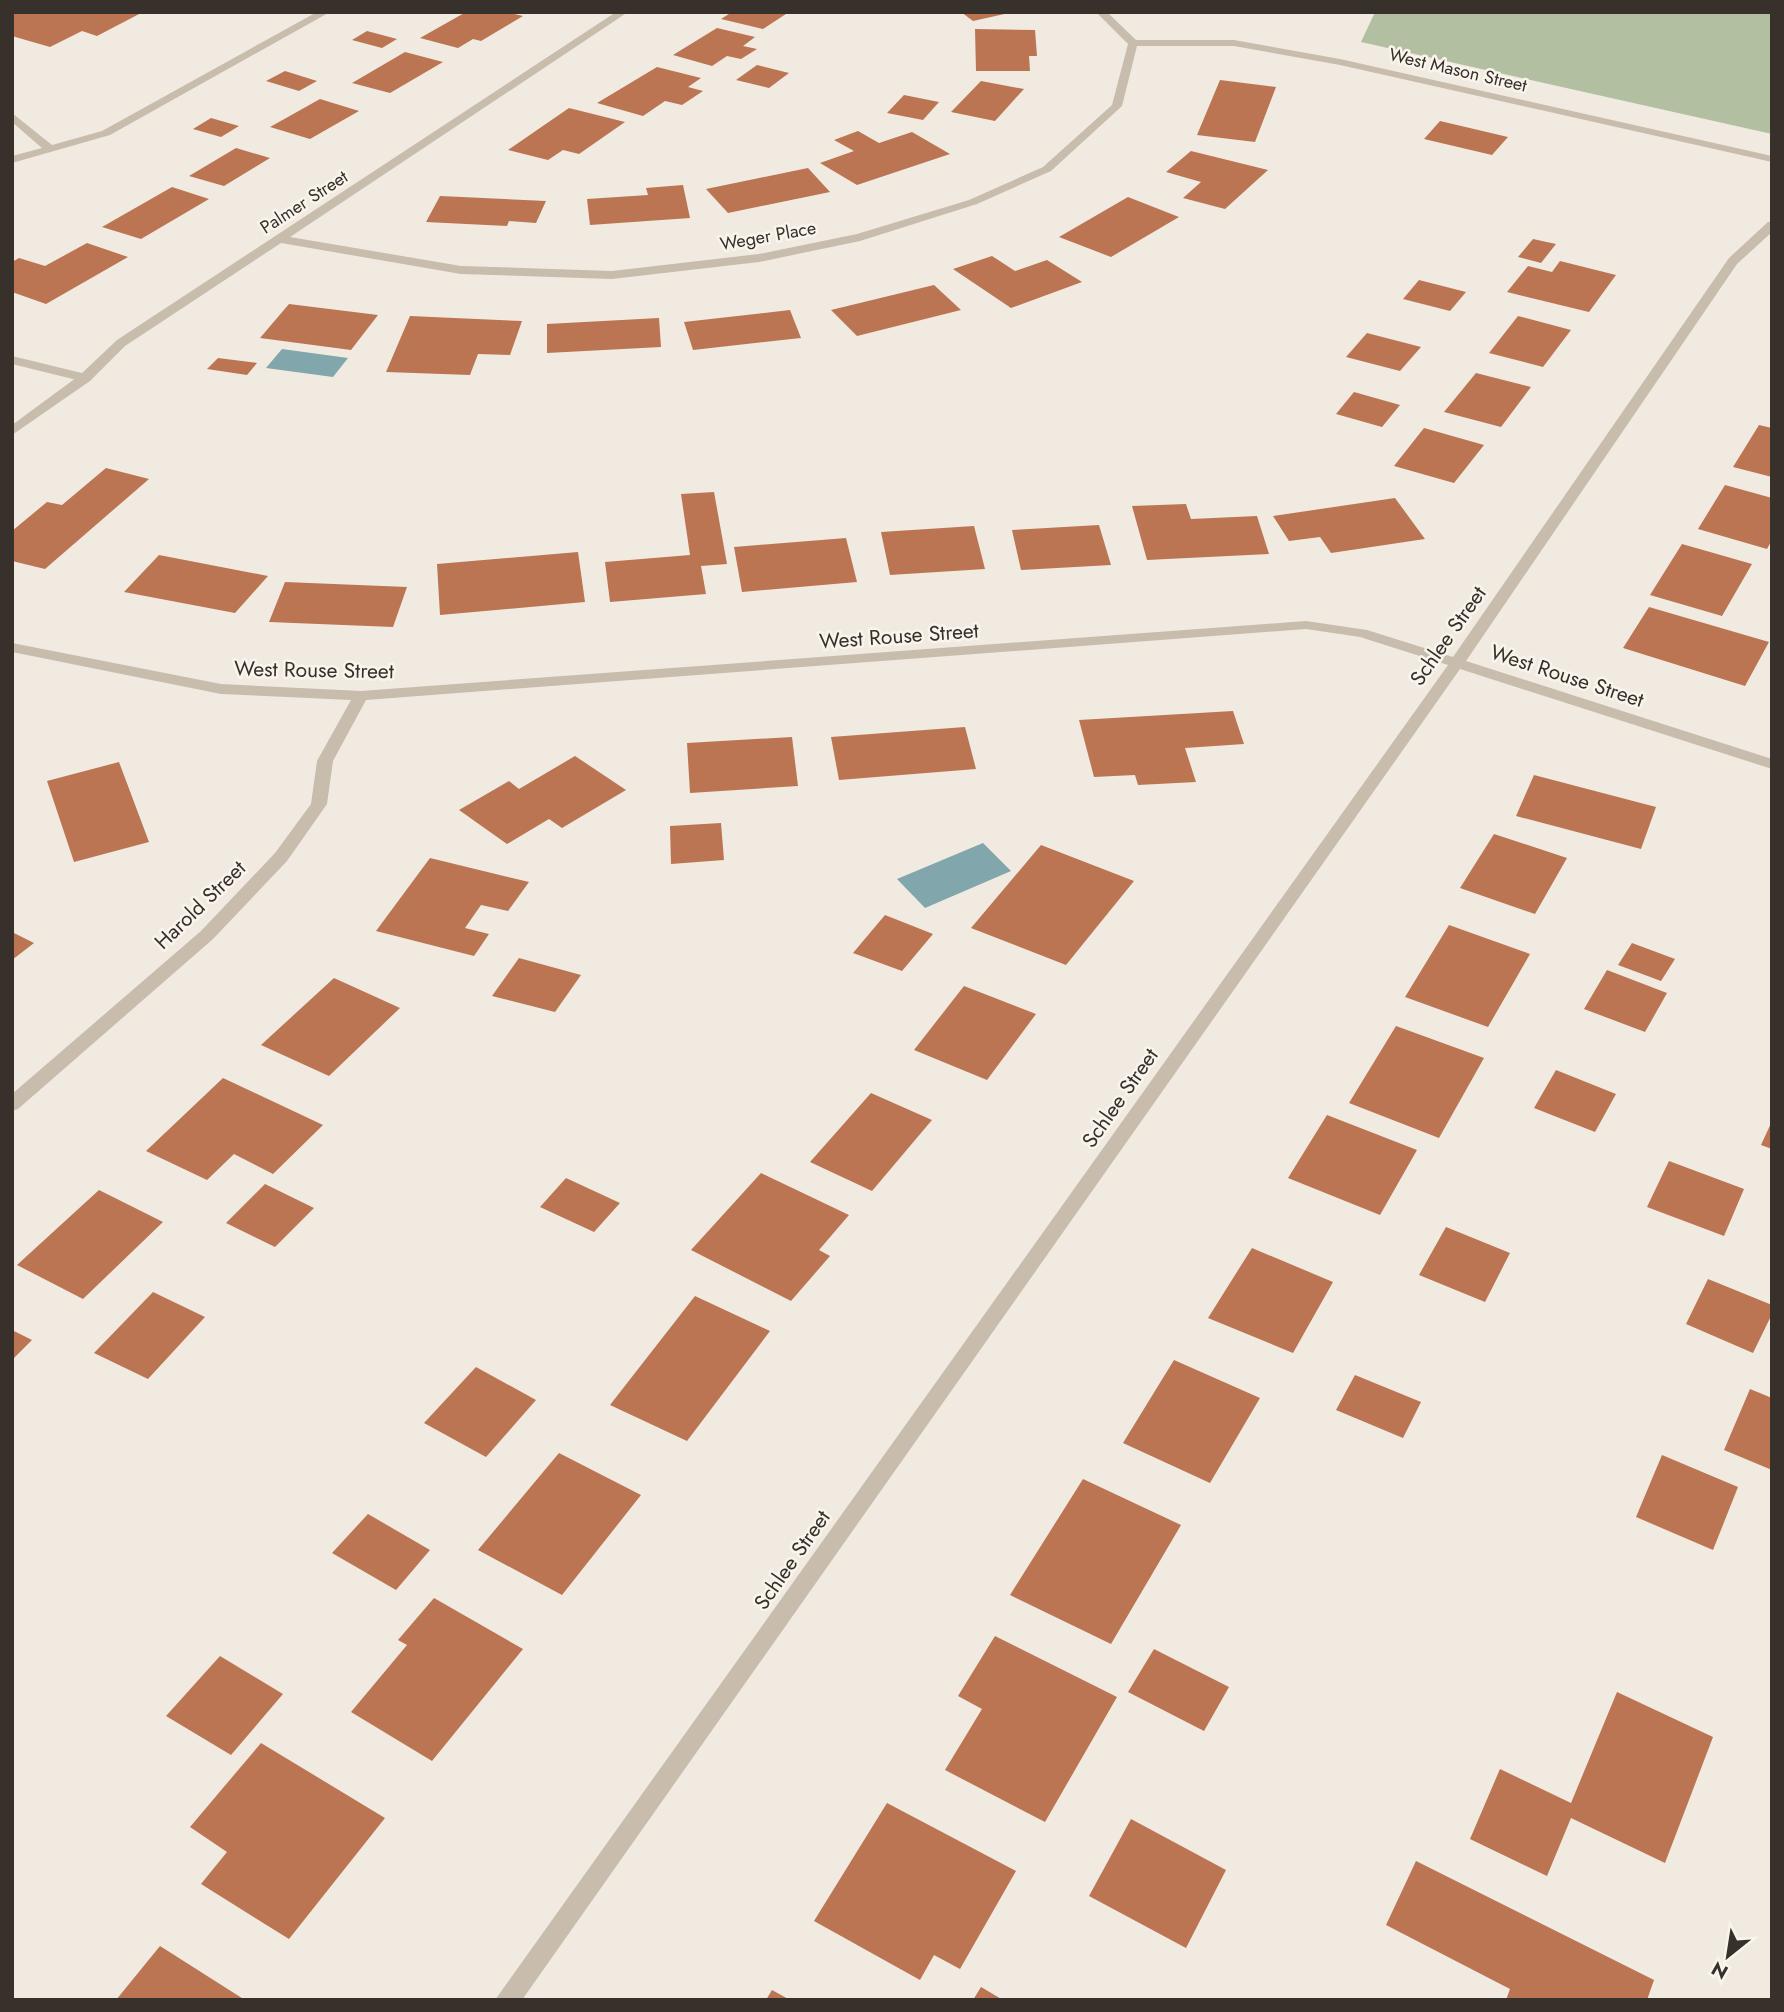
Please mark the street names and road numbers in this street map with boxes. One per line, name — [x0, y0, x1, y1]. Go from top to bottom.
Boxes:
street label: West Mason Street — [1387, 42, 1530, 99]
street label: Palmer Street — [255, 164, 354, 240]
street label: Weger Place — [718, 215, 818, 257]
street label: Schlee Street — [1403, 580, 1493, 692]
street label: West Rouse Street — [818, 615, 980, 657]
street label: West Rouse Street — [1486, 637, 1648, 715]
street label: West Rouse Street — [234, 654, 394, 686]
street label: Harold Street — [148, 854, 252, 956]
street label: Schlee Street — [1075, 1042, 1165, 1154]
street label: Schlee Street — [747, 1504, 837, 1616]

